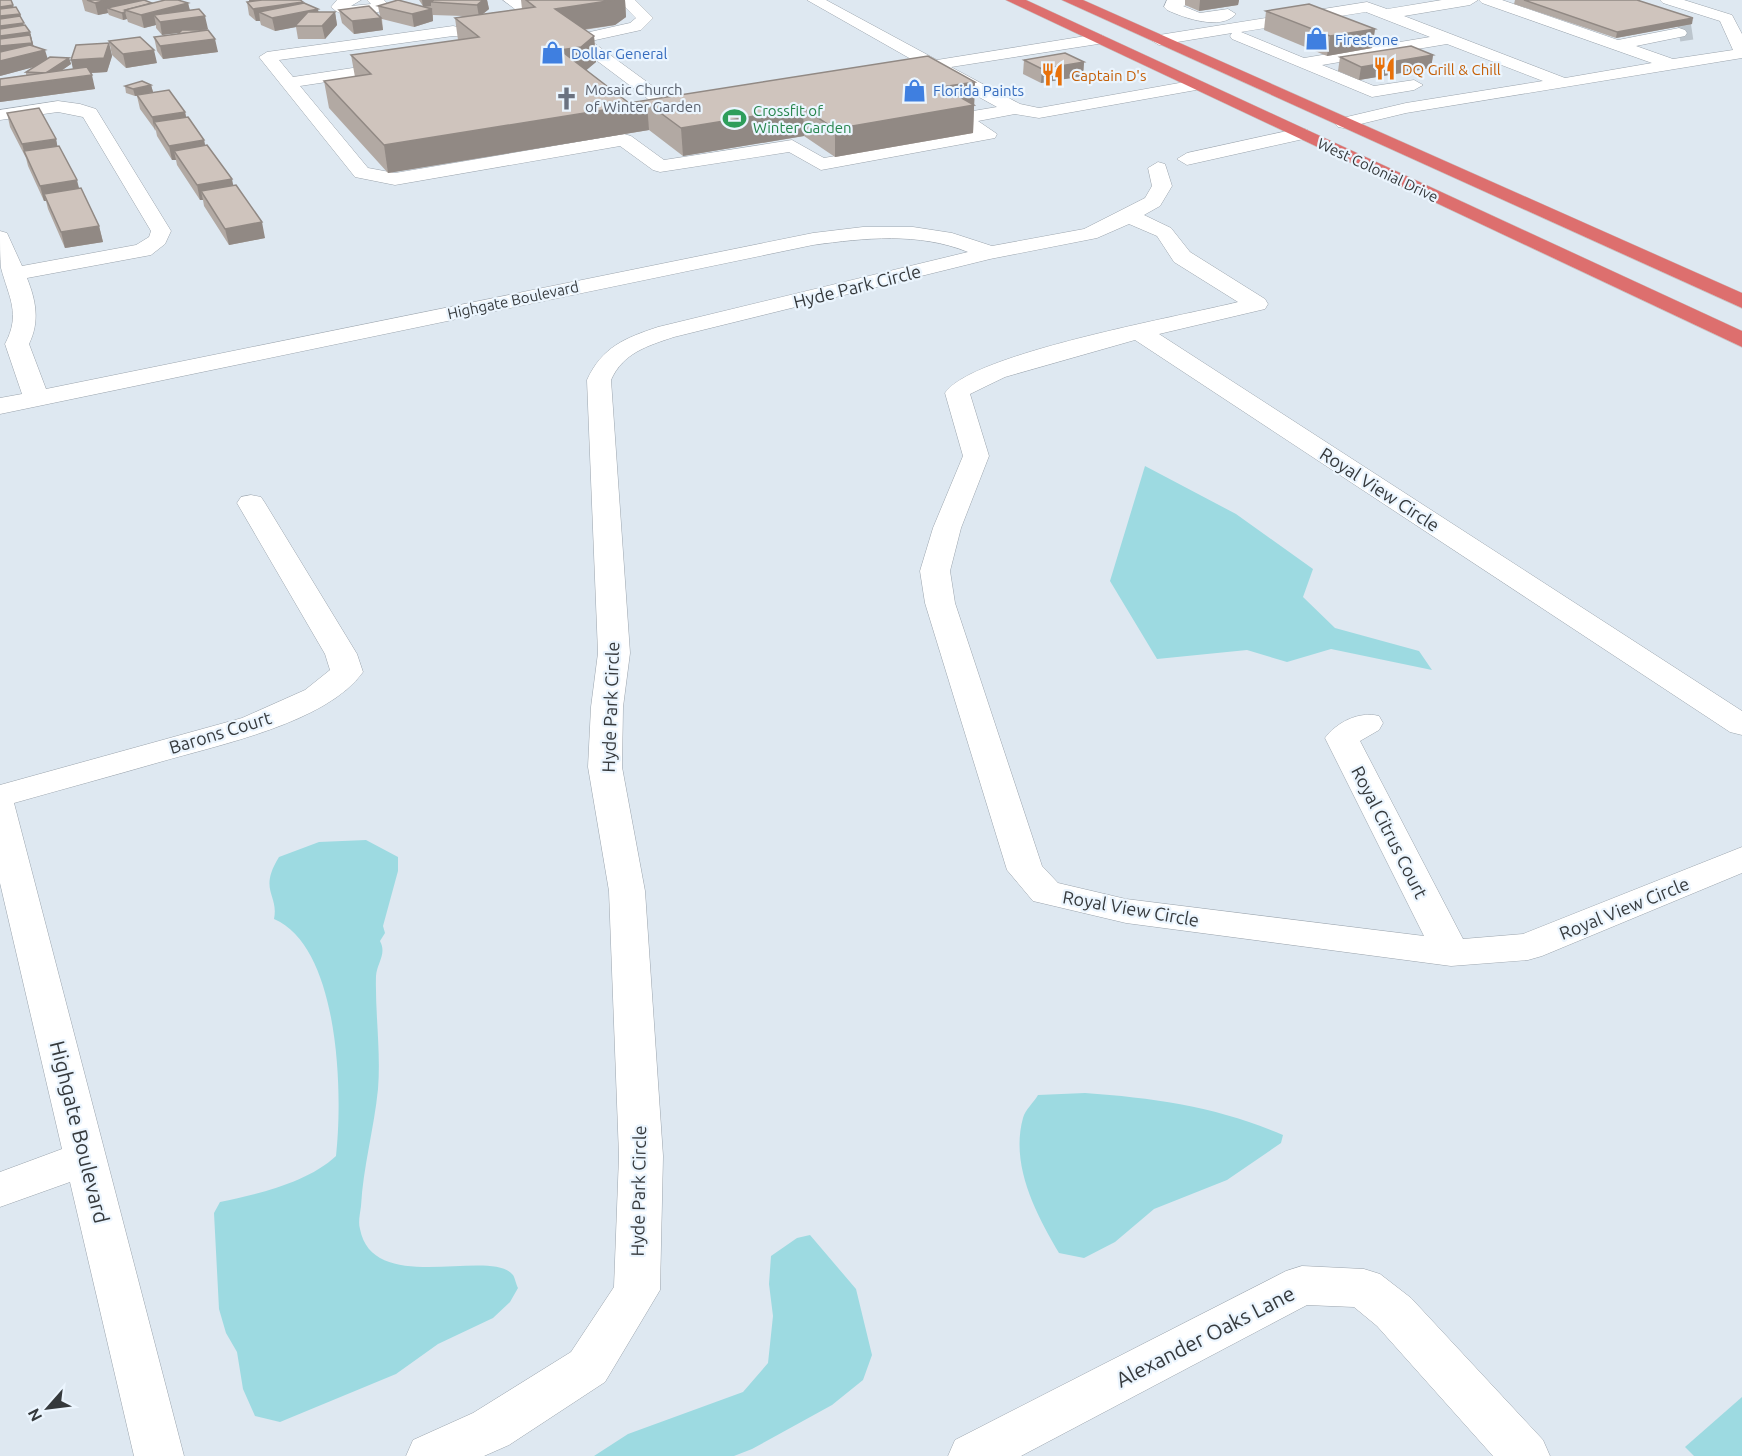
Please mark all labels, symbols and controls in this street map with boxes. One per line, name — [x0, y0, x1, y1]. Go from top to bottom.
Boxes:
shop icon: Firestone — [1304, 26, 1330, 52]
place label: Firestone — [1335, 31, 1398, 48]
shop icon: Dollar General — [540, 40, 566, 66]
place label: Dollar General — [571, 45, 668, 62]
restaurant icon: DQ Grill & Chill — [1371, 56, 1397, 82]
place label: DQ Grill & Chill — [1402, 61, 1501, 78]
restaurant icon: Captain D's — [1040, 62, 1066, 88]
place label: Captain D's — [1071, 67, 1146, 84]
shop icon: Florida Paints — [902, 77, 928, 103]
place label: Mosaic Church of Winter Garden — [585, 81, 702, 115]
place label: Florida Paints — [933, 82, 1024, 99]
church icon: Mosaic Church of Winter Garden — [554, 85, 580, 111]
place label: Crossfit of Winter Garden — [753, 102, 852, 136]
sports icon: Crossfit of Winter Garden — [722, 106, 748, 132]
street label: West Colonial Drive — [1315, 135, 1441, 205]
street label: Hyde Park Circle — [791, 260, 923, 312]
street label: Highgate Boulevard — [446, 278, 580, 322]
street label: Royal View Circle — [1317, 443, 1443, 535]
street label: Hyde Park Circle — [598, 641, 622, 773]
street label: Barons Court — [166, 707, 274, 757]
street label: Royal Citrus Court — [1348, 763, 1432, 901]
street label: Royal View Circle — [1556, 873, 1692, 943]
street label: Royal View Circle — [1061, 886, 1201, 930]
street label: Highgate Boulevard — [46, 1038, 114, 1226]
street label: Hyde Park Circle — [627, 1125, 649, 1257]
street label: Alexander Oaks Lane — [1112, 1280, 1298, 1392]
north arrow — [18, 1378, 78, 1438]
text: N — [24, 1406, 46, 1425]

